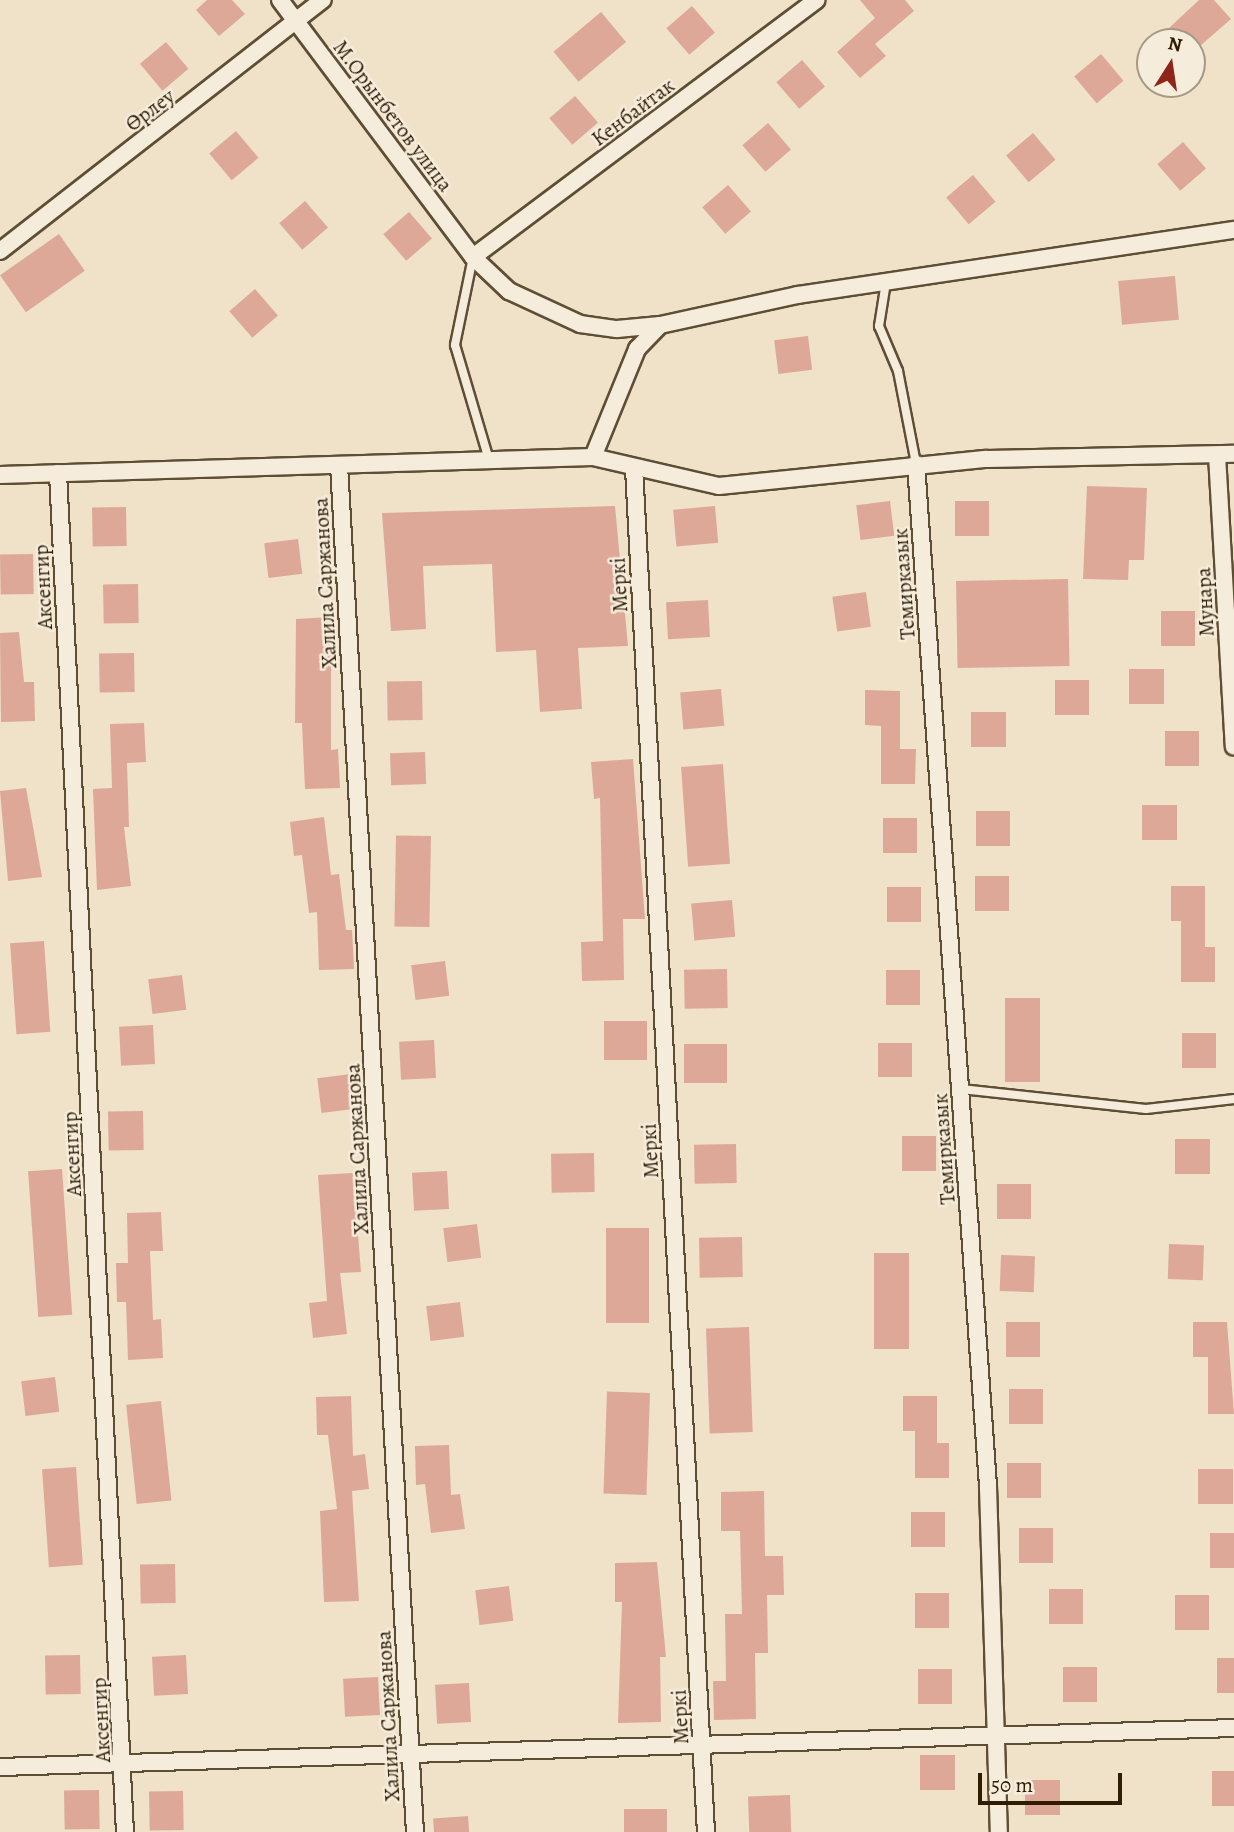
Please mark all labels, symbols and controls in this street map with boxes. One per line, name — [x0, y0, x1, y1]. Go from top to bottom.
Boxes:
north arrow — [1136, 28, 1206, 98]
text: N — [1165, 30, 1184, 59]
street label: М.Орынбетов улица — [328, 35, 458, 197]
street label: Кенбайтак — [586, 73, 680, 151]
street label: Өрлеу — [120, 83, 180, 137]
street label: Халила Саржанова — [308, 497, 342, 669]
street label: Темирказык — [888, 528, 920, 640]
street label: Аксенгир — [28, 544, 58, 630]
street label: Меркі — [605, 557, 633, 613]
street label: Мунара — [1191, 567, 1219, 637]
street label: Халила Саржанова — [340, 1063, 374, 1235]
street label: Темирказык — [928, 1093, 960, 1205]
street label: Аксенгир — [57, 1111, 87, 1197]
street label: Меркі — [636, 1123, 664, 1179]
street label: Халила Саржанова — [371, 1630, 405, 1802]
street label: Аксенгир — [86, 1677, 116, 1763]
street label: Меркі — [666, 1689, 694, 1745]
scale bar — [982, 1758, 1126, 1802]
text: 50 m — [991, 1771, 1033, 1799]

